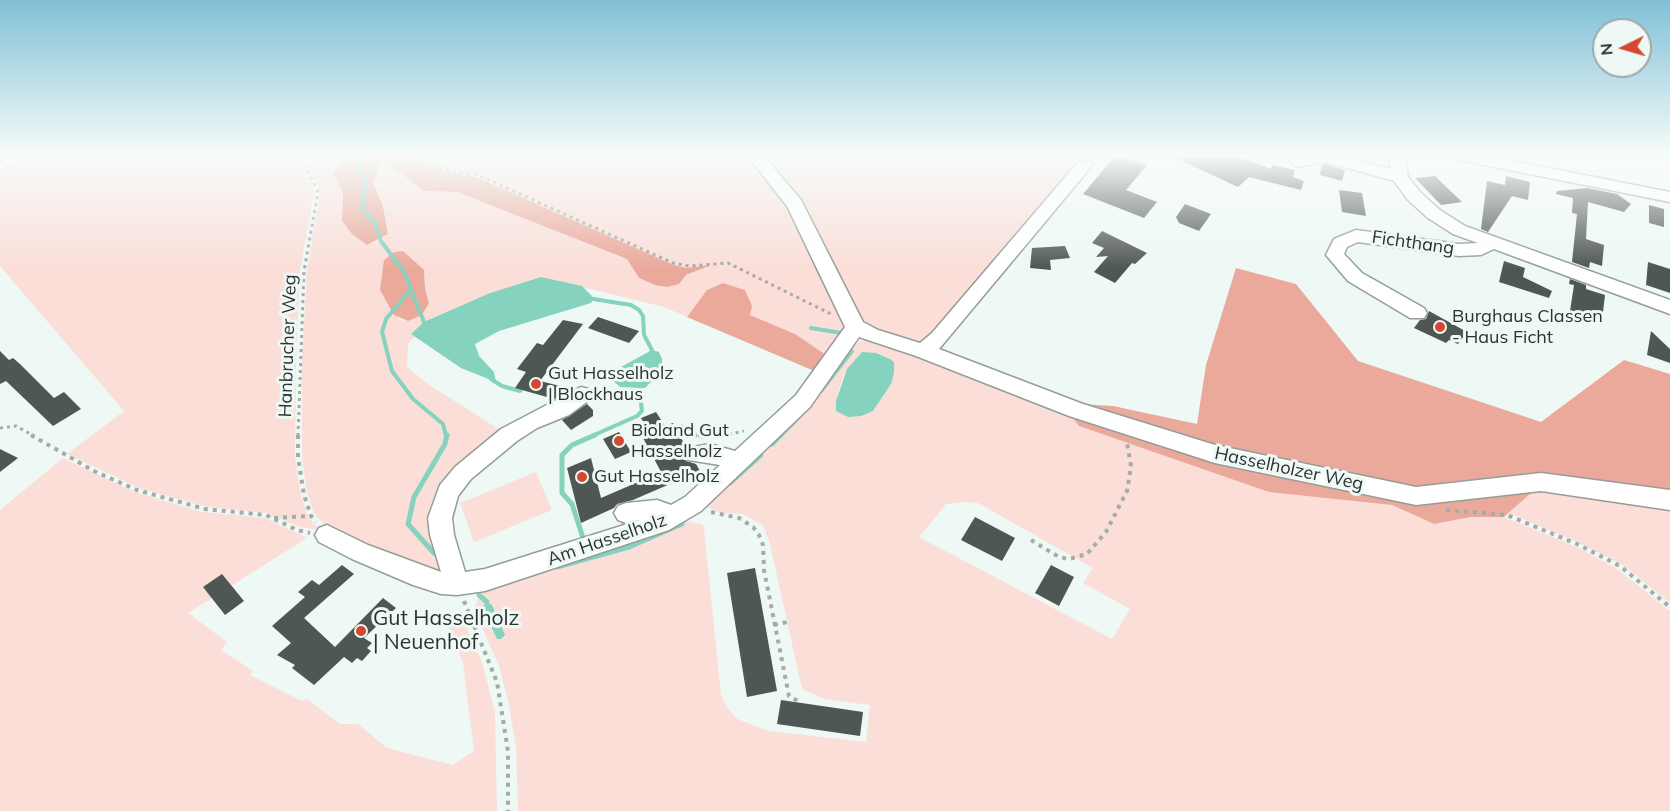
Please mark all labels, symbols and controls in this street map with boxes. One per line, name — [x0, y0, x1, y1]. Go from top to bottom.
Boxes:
north arrow — [1592, 18, 1652, 78]
text: N — [1596, 42, 1617, 56]
street label: Fichthang — [1370, 227, 1456, 259]
street label: Hanbrucher Weg — [275, 274, 301, 418]
place label: Burghaus Classen - Haus Ficht — [1452, 306, 1603, 348]
marker: Burghaus Classen - Haus Ficht — [1433, 320, 1447, 334]
place label: Gut Hasselholz | Blockhaus — [548, 363, 674, 406]
marker: Gut Hasselholz | Blockhaus — [529, 377, 543, 391]
place label: Bioland Gut Hasselholz — [631, 420, 729, 462]
marker: Bioland Gut Hasselholz — [612, 434, 626, 448]
street label: Hasselholzer Weg — [1213, 443, 1365, 495]
place label: Gut Hasselholz — [594, 466, 720, 488]
marker: Gut Hasselholz — [575, 470, 589, 484]
street label: Am Hasselholz — [545, 509, 669, 571]
place label: Gut Hasselholz | Neuenhof — [373, 606, 519, 656]
marker: Gut Hasselholz | Neuenhof — [354, 624, 368, 638]

